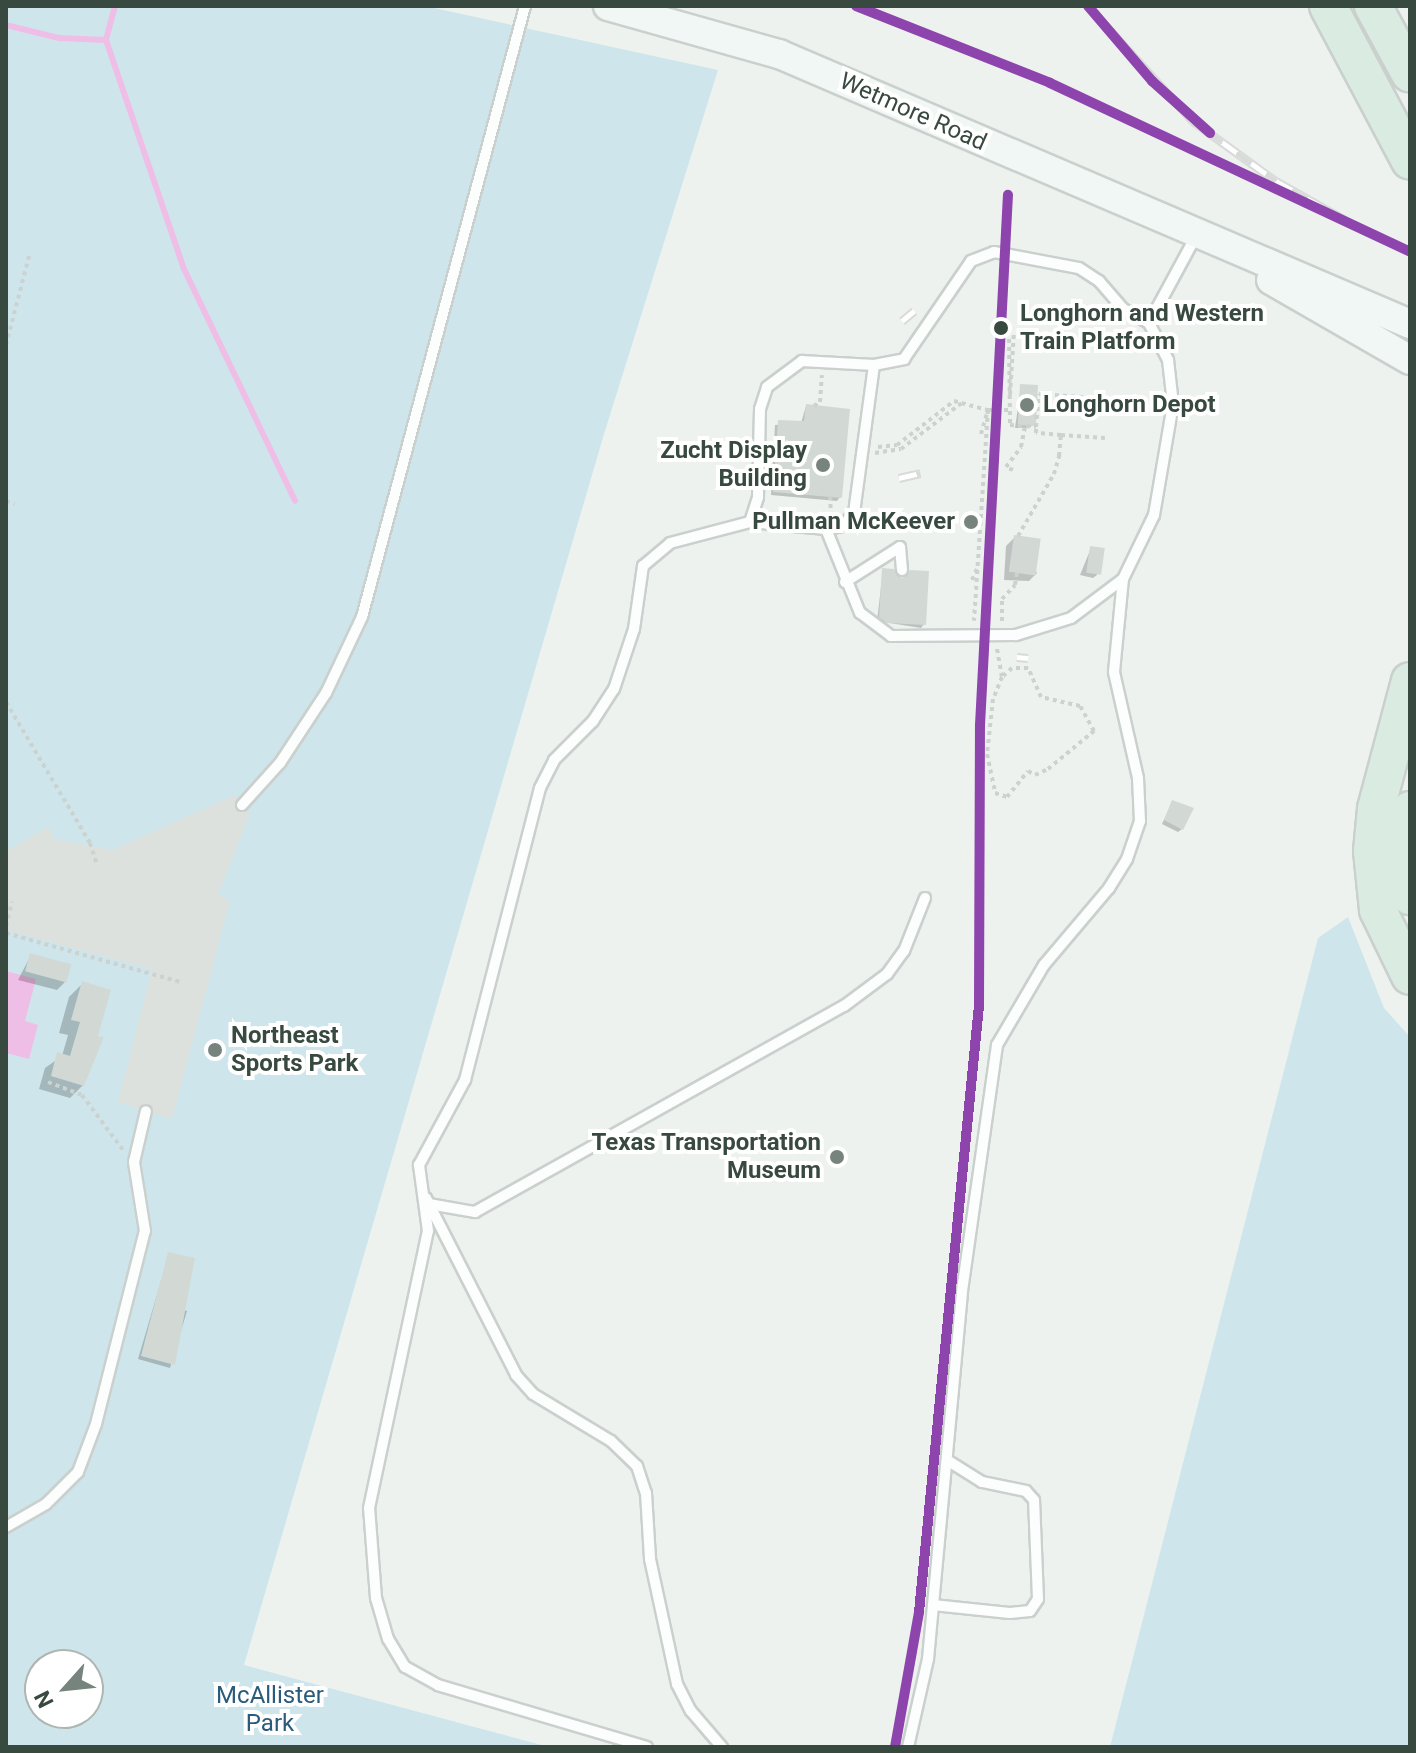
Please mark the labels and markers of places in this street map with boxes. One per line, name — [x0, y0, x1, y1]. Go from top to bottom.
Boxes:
place label: Longhorn and Western Train Platform — [1020, 300, 1264, 356]
marker: Longhorn and Western Train Platform — [989, 316, 1013, 340]
place label: Longhorn Depot — [1043, 391, 1216, 419]
marker: Longhorn Depot — [1018, 396, 1036, 414]
place label: Zucht Display Building — [660, 437, 807, 493]
marker: Zucht Display Building — [814, 456, 832, 474]
place label: Pullman McKeever — [752, 508, 955, 536]
marker: Pullman McKeever — [962, 513, 980, 531]
place label: Northeast Sports Park — [231, 1022, 358, 1078]
marker: Northeast Sports Park — [206, 1041, 224, 1059]
place label: Texas Transportation Museum — [591, 1129, 821, 1185]
marker: Texas Transportation Museum — [828, 1148, 846, 1166]

